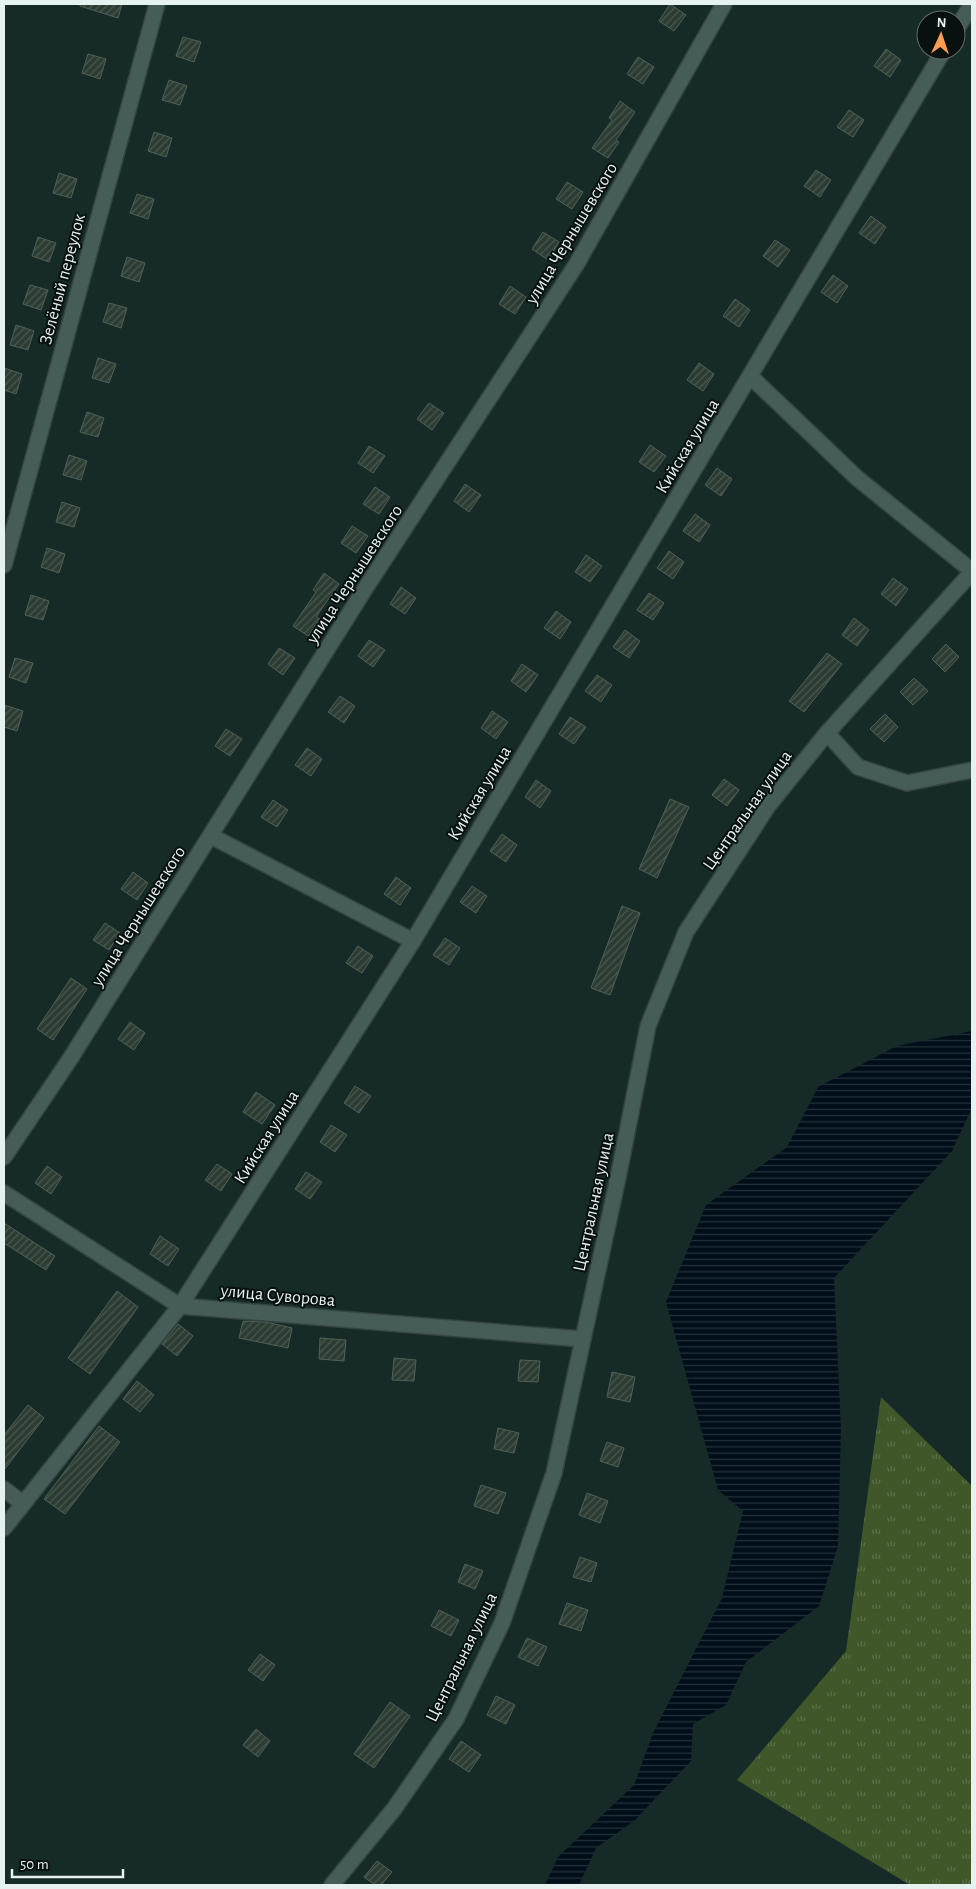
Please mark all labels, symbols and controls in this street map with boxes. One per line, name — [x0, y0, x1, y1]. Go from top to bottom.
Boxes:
north arrow — [916, 10, 966, 60]
text: N — [936, 16, 947, 30]
street label: улица Чернышевского — [522, 160, 621, 308]
street label: Зелёный переулок — [37, 211, 89, 347]
street label: Кийская улица — [653, 396, 723, 497]
street label: улица Чернышевского — [303, 502, 406, 648]
street label: Кийская улица — [445, 743, 515, 844]
street label: Центральная улица — [700, 747, 796, 874]
street label: улица Чернышевского — [88, 843, 189, 991]
street label: Кийская улица — [231, 1088, 303, 1187]
street label: Центральная улица — [570, 1131, 618, 1273]
street label: улица Суворова — [219, 1282, 336, 1310]
street label: Центральная улица — [423, 1590, 501, 1725]
scale bar — [12, 1846, 124, 1878]
text: 50 m — [20, 1857, 49, 1872]

